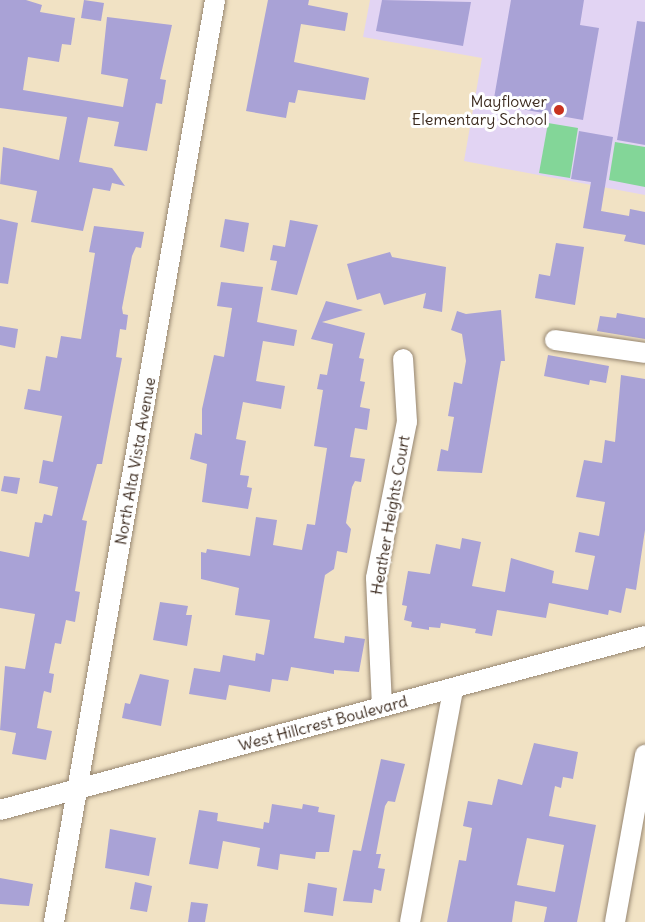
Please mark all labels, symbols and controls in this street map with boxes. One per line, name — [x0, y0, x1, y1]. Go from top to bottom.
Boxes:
place label: Mayflower Elementary School — [412, 91, 547, 129]
marker: Mayflower Elementary School — [552, 103, 566, 117]
street label: North Alta Vista Avenue — [111, 376, 159, 546]
street label: Heather Heights Court — [367, 434, 413, 596]
street label: West Hillcrest Boulevard — [236, 691, 410, 755]

